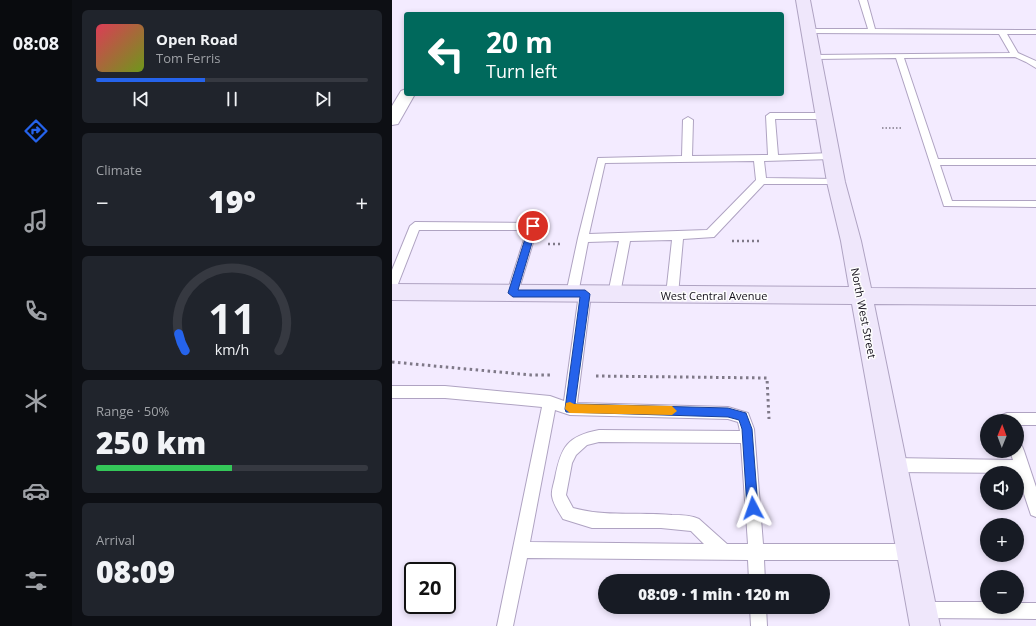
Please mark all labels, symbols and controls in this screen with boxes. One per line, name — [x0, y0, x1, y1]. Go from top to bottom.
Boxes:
text: 20 m — [486, 23, 553, 61]
icon: left — [420, 28, 472, 80]
text: Open Road — [156, 29, 238, 49]
text: 08:08 — [13, 31, 59, 55]
text: Tom Ferris — [156, 49, 221, 67]
text: Turn left — [486, 59, 557, 83]
icon: previous — [130, 88, 152, 110]
icon: pause — [221, 88, 243, 110]
icon: next — [312, 88, 334, 110]
icon: directions — [22, 117, 50, 145]
text: Climate — [96, 161, 142, 179]
text: 19° — [208, 181, 256, 222]
text: − — [96, 187, 109, 217]
text: + — [355, 187, 368, 217]
icon: music — [22, 207, 50, 235]
pin — [516, 209, 550, 243]
icon: arrive — [522, 215, 544, 237]
street label: North West Street — [848, 266, 880, 360]
street label: West Central Avenue — [661, 288, 767, 303]
text: 11 — [208, 290, 256, 346]
icon: phone — [22, 297, 50, 325]
text: km/h — [215, 340, 249, 359]
icon: climate — [22, 387, 50, 415]
text: Range · 50% — [96, 402, 169, 420]
north arrow — [980, 414, 1024, 458]
map controls — [980, 414, 1024, 614]
text: 250 km — [96, 422, 206, 463]
button: sound — [980, 466, 1024, 510]
icon: car — [22, 477, 50, 505]
position arrow — [732, 487, 774, 529]
button: + — [980, 518, 1024, 562]
text: Arrival — [96, 531, 135, 549]
text: 08:09 — [96, 551, 175, 592]
speed limit sign: 20 — [404, 562, 456, 614]
icon: filters — [22, 567, 50, 595]
button: − — [980, 570, 1024, 614]
text: 08:09 · 1 min · 120 m — [638, 584, 790, 604]

